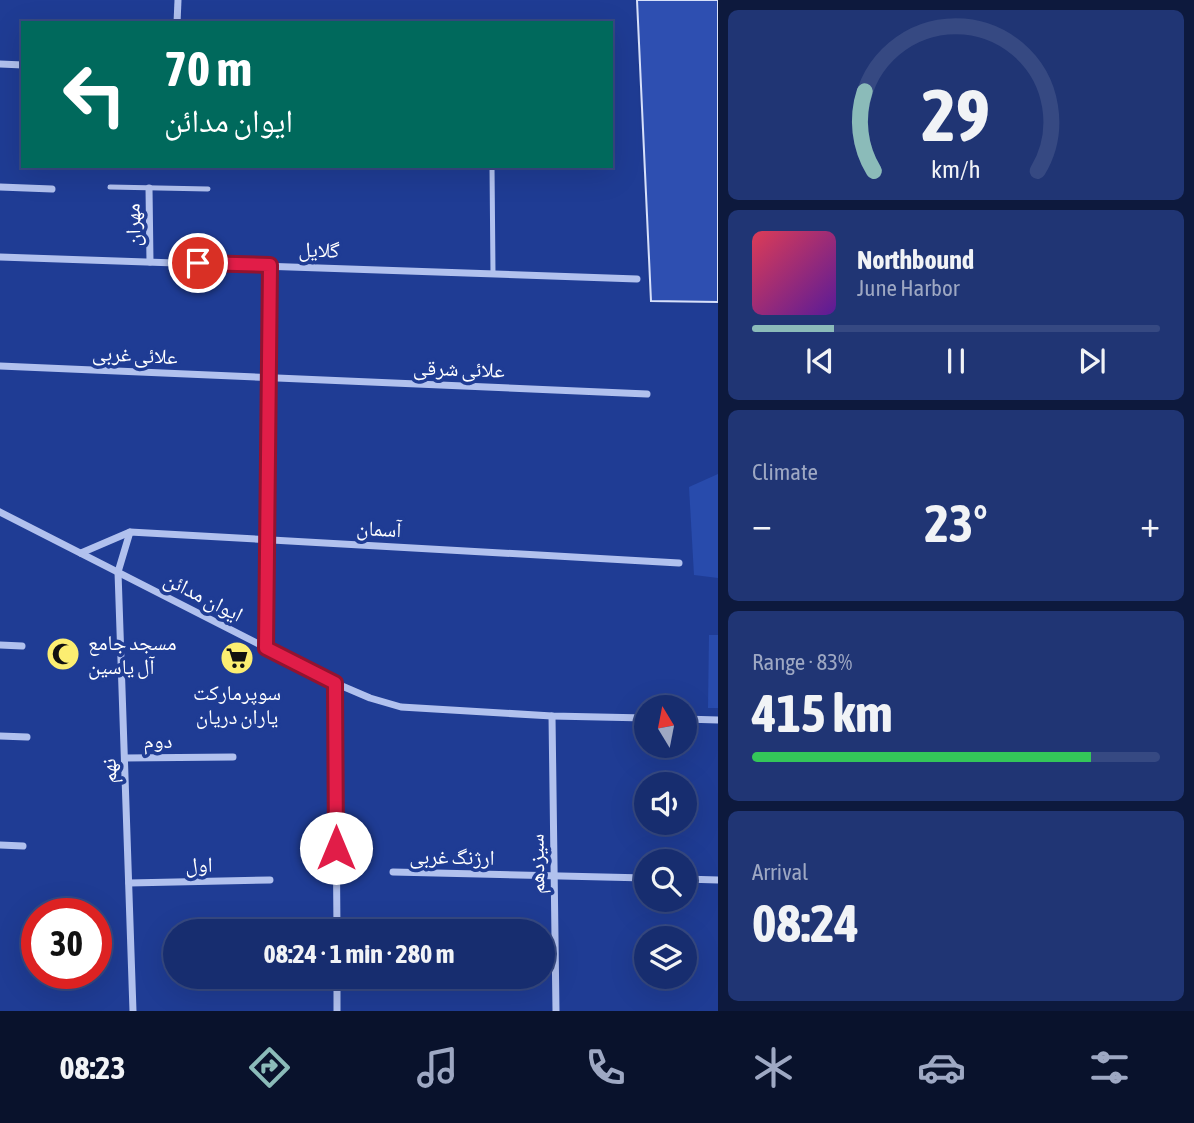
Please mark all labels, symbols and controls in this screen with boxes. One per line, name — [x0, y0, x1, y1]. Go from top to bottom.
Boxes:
text: 70 m — [164, 40, 252, 96]
icon: left — [49, 49, 140, 140]
text: 29 — [922, 73, 990, 156]
text: ایوان مدائن — [164, 102, 293, 139]
text: km/h — [931, 155, 981, 183]
street label: مهران — [120, 203, 145, 247]
pin — [168, 233, 228, 293]
street label: گلایل — [298, 236, 340, 264]
icon: arrive — [179, 244, 217, 282]
text: Northbound — [857, 245, 974, 275]
text: June Harbor — [857, 275, 960, 301]
street label: علائی غربی — [91, 340, 179, 370]
icon: previous — [801, 342, 839, 380]
icon: pause — [937, 342, 975, 380]
icon: next — [1073, 342, 1111, 380]
street label: علائی شرقی — [413, 354, 506, 384]
text: Climate — [752, 459, 818, 485]
text: 23° — [924, 493, 988, 553]
text: − — [752, 502, 772, 545]
text: + — [1140, 502, 1160, 545]
street label: آسمان — [356, 515, 403, 542]
street label: ایوان مدائن — [160, 566, 247, 628]
place label: مسجد جامع آل یاسین — [88, 630, 177, 680]
mosque icon: مسجد جامع آل یاسین — [44, 635, 82, 673]
supermarket icon: سوپرمارکت یاران دریان — [218, 639, 256, 677]
text: Range · 83% — [752, 649, 852, 675]
place label: سوپرمارکت یاران دریان — [193, 680, 281, 729]
text: 415 km — [752, 683, 893, 743]
north arrow — [634, 695, 696, 758]
map controls — [634, 695, 697, 989]
street label: دوم — [144, 728, 172, 755]
street label: نهم — [96, 758, 123, 784]
button: sound — [634, 772, 697, 835]
position arrow — [299, 811, 373, 885]
street label: سیزدهم — [523, 834, 552, 894]
street label: ارژنگ غربی — [409, 843, 495, 871]
button: search — [634, 849, 697, 912]
street label: اول — [185, 852, 213, 877]
text: Arrival — [752, 859, 808, 885]
text: 08:24 — [752, 893, 859, 953]
speed limit sign: 30 — [21, 898, 112, 989]
button: layers — [634, 926, 697, 989]
text: 08:24 · 1 min · 280 m — [264, 939, 454, 969]
icon: directions — [245, 1043, 294, 1092]
icon: music — [413, 1043, 462, 1092]
icon: phone — [581, 1043, 630, 1092]
icon: climate — [749, 1043, 798, 1092]
icon: car — [917, 1043, 966, 1092]
icon: filters — [1085, 1043, 1134, 1092]
text: 08:23 — [60, 1049, 125, 1086]

